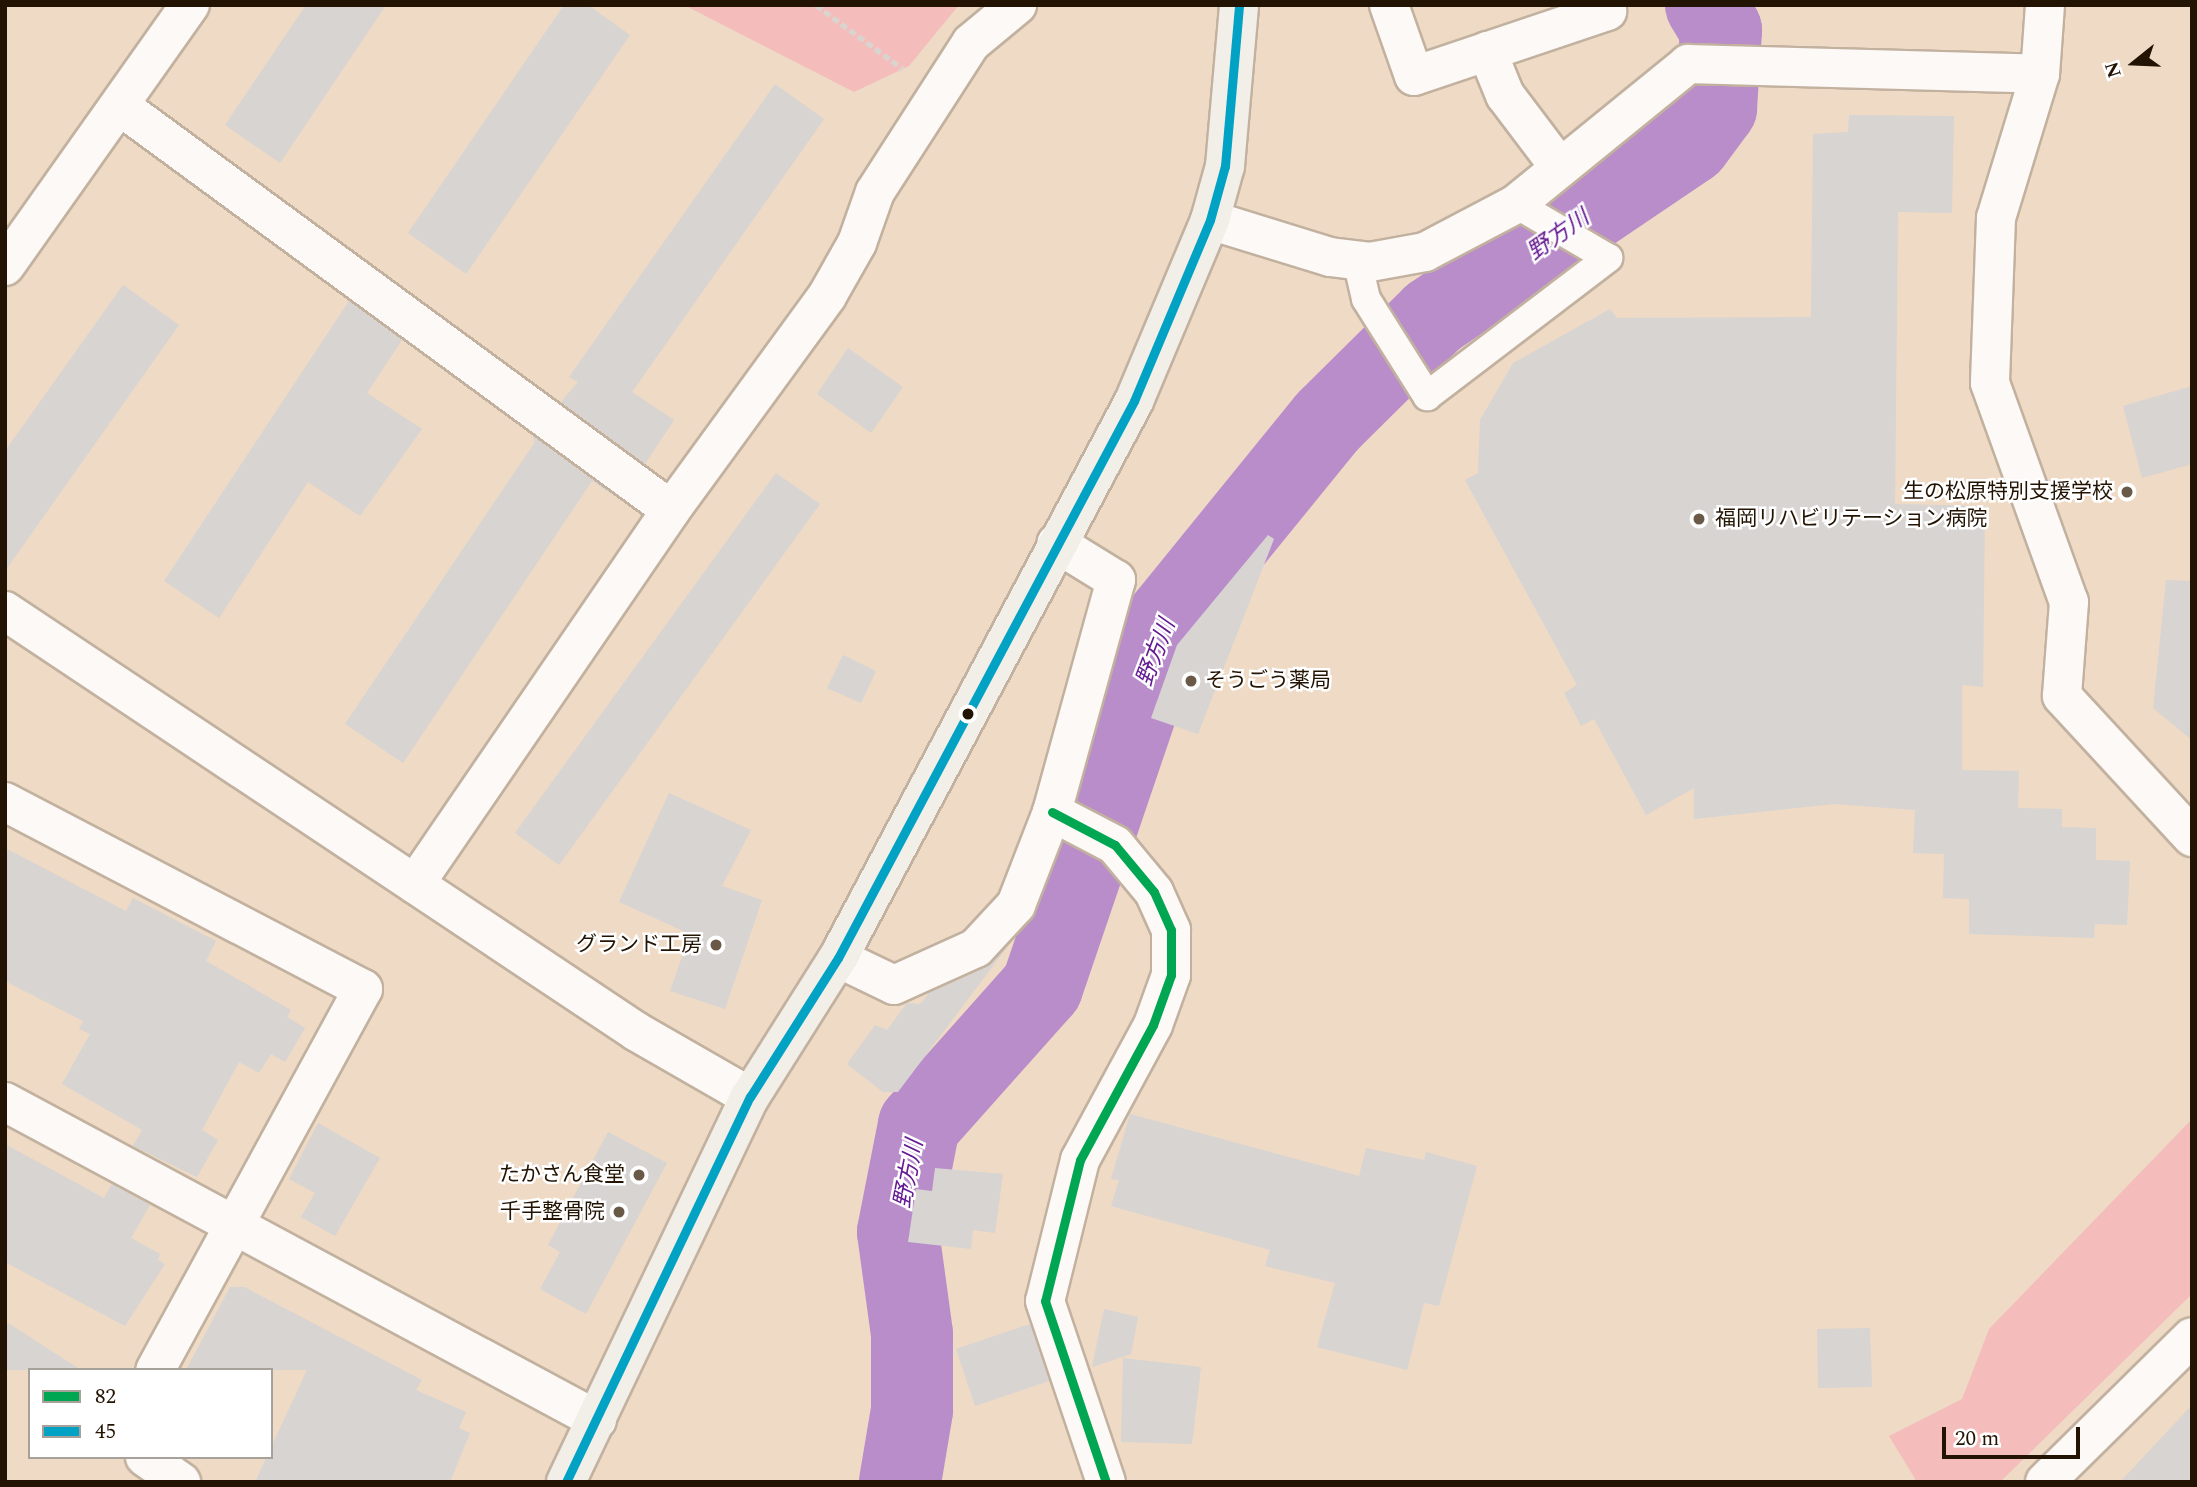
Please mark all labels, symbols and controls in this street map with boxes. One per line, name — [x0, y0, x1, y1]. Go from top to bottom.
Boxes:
north arrow — [2099, 28, 2169, 98]
text: N — [2097, 58, 2130, 82]
water label: 野方川 — [1523, 205, 1595, 267]
place label: 生の松原特別支援学校 — [1903, 479, 2113, 505]
marker: 生の松原特別支援学校 — [2119, 484, 2135, 500]
place label: 福岡リハビリテーション病院 — [1715, 506, 1988, 532]
marker: 福岡リハビリテーション病院 — [1689, 509, 1709, 529]
water label: 野方川 — [1132, 616, 1182, 690]
place label: そうごう薬局 — [1205, 668, 1331, 694]
marker: そうごう薬局 — [1183, 673, 1199, 689]
unlabelled marker — [961, 707, 975, 721]
place label: グランド工房 — [576, 932, 702, 958]
marker: グランド工房 — [708, 937, 724, 953]
water label: 野方川 — [890, 1138, 930, 1210]
place label: たかさん食堂 — [499, 1162, 625, 1188]
marker: たかさん食堂 — [631, 1167, 647, 1183]
place label: 千手整骨院 — [500, 1199, 605, 1225]
marker: 千手整骨院 — [611, 1204, 627, 1220]
legend — [28, 1368, 273, 1459]
text: 82 — [95, 1381, 116, 1413]
scale bar — [1945, 1414, 2083, 1458]
text: 45 — [95, 1416, 116, 1448]
text: 20 m — [1955, 1423, 1999, 1455]

